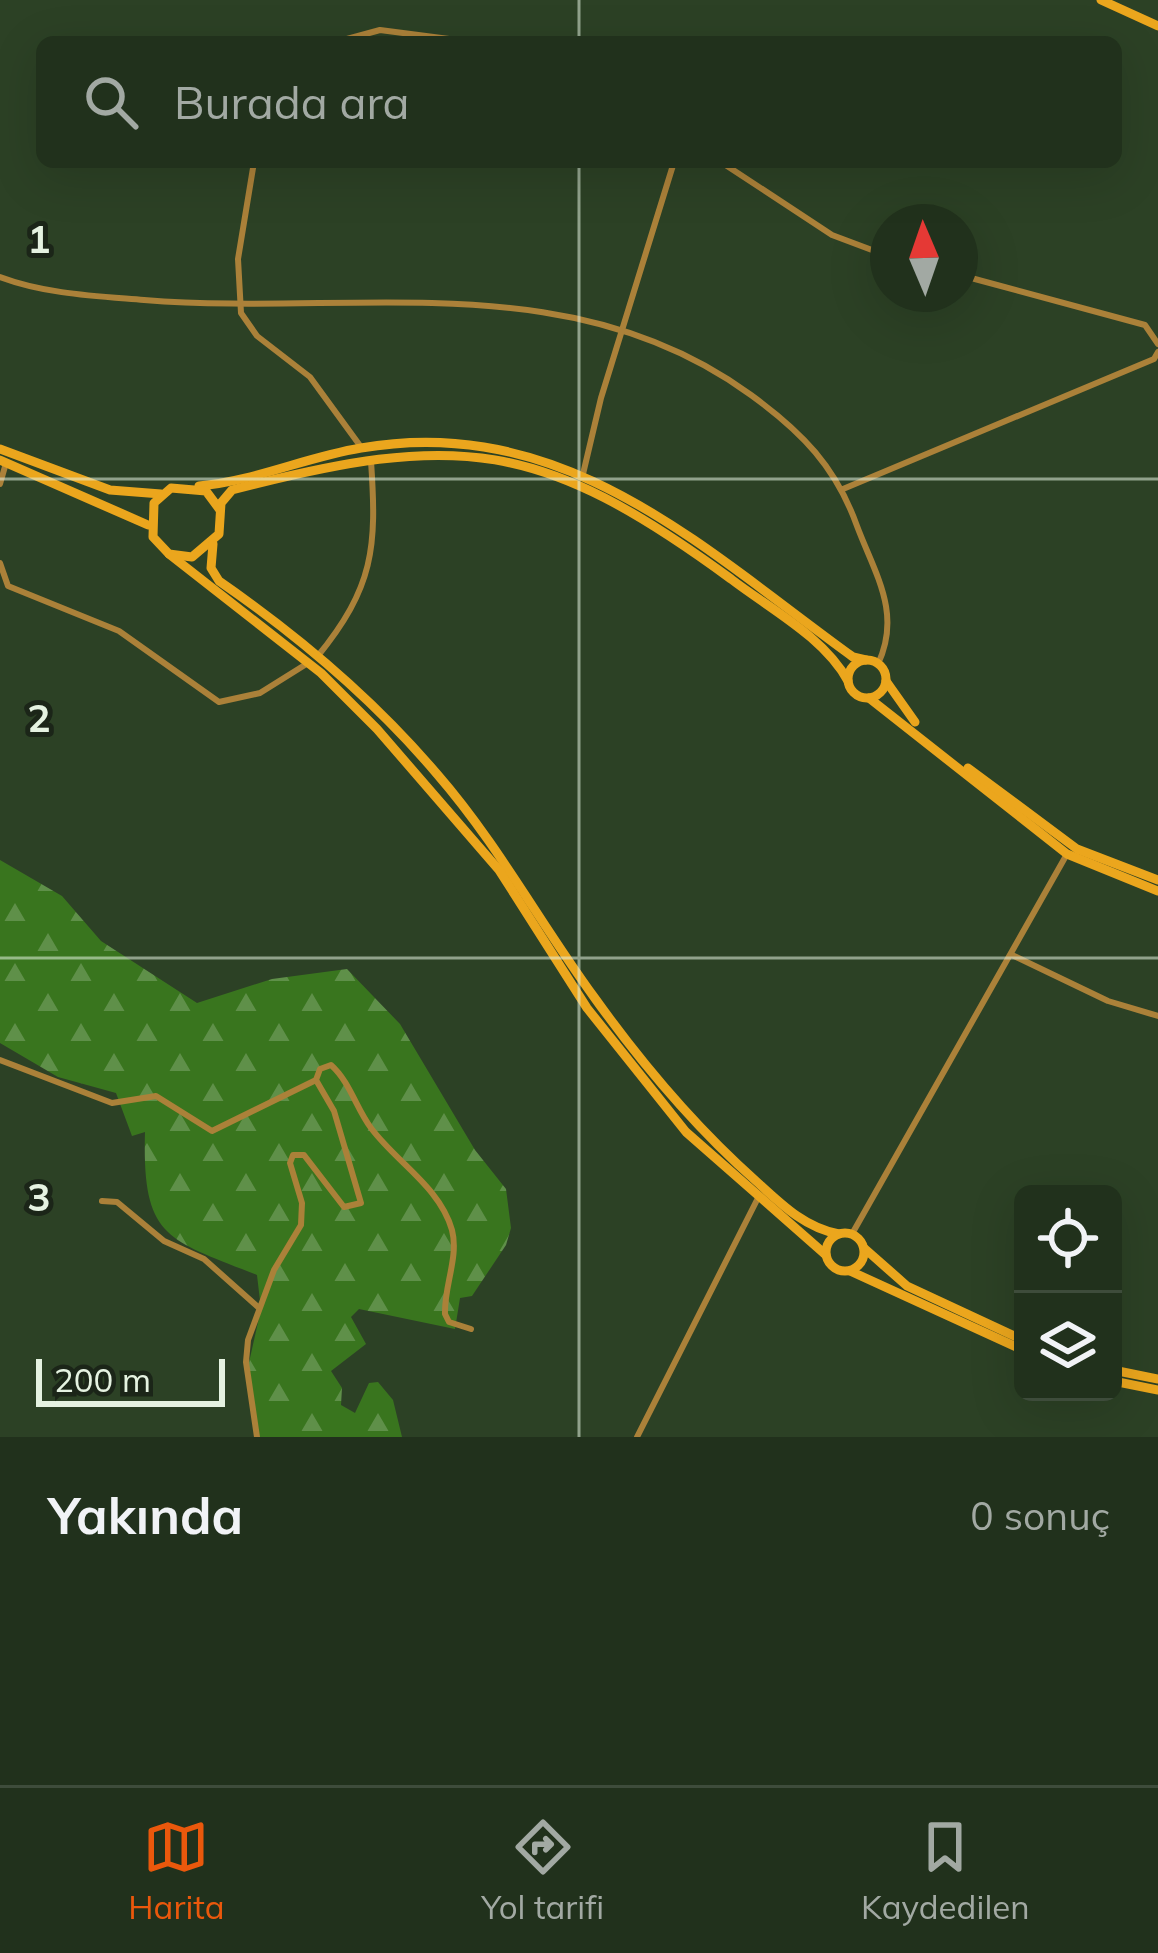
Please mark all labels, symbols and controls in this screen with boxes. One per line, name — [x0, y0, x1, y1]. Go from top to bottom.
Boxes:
search box — [36, 36, 1122, 168]
icon: search — [78, 69, 144, 135]
text: Burada ara — [174, 74, 410, 130]
north arrow — [870, 204, 978, 312]
text: 1 — [27, 214, 51, 263]
text: 2 — [27, 693, 51, 742]
text: 3 — [27, 1172, 51, 1221]
map controls — [1014, 1185, 1122, 1401]
button: locate — [1014, 1185, 1122, 1293]
button: layers — [1014, 1293, 1122, 1401]
scale bar — [36, 1353, 225, 1406]
text: 200 m — [54, 1359, 151, 1400]
text: Yakında — [48, 1483, 243, 1547]
text: 0 sonuç — [970, 1491, 1110, 1540]
tab: Harita — [128, 1814, 225, 1927]
tab: Yol tarifi — [481, 1814, 604, 1927]
tab: Kaydedilen — [861, 1814, 1030, 1927]

